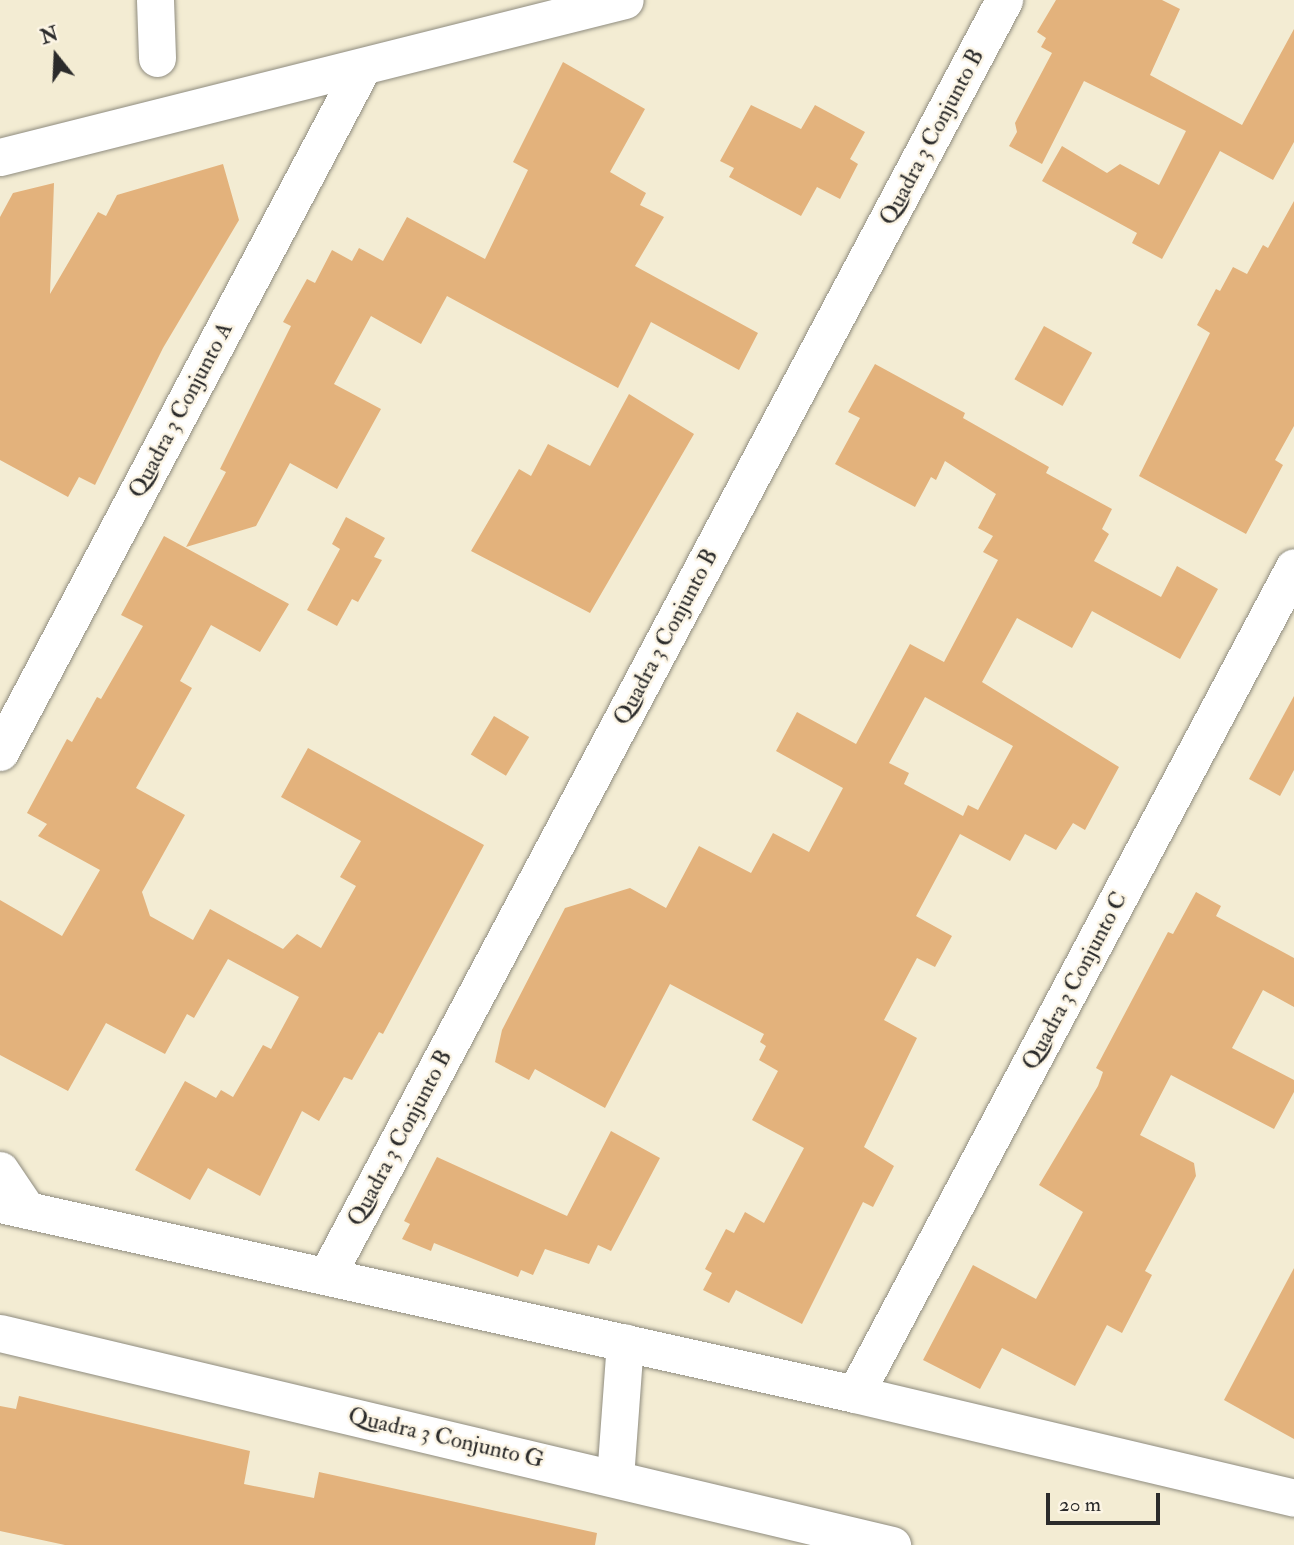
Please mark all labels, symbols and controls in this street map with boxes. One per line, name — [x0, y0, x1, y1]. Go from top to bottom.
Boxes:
north arrow — [21, 21, 91, 91]
text: N — [38, 22, 61, 50]
street label: Quadra 3 Conjunto B — [874, 44, 990, 230]
street label: Quadra 3 Conjunto A — [123, 317, 239, 503]
street label: Quadra 3 Conjunto B — [608, 544, 724, 730]
street label: Quadra 3 Conjunto C — [1016, 887, 1134, 1075]
street label: Quadra 3 Conjunto B — [342, 1045, 458, 1231]
street label: Quadra 3 Conjunto G — [346, 1402, 546, 1474]
scale bar — [1049, 1478, 1163, 1522]
text: 20 m — [1059, 1491, 1101, 1518]

